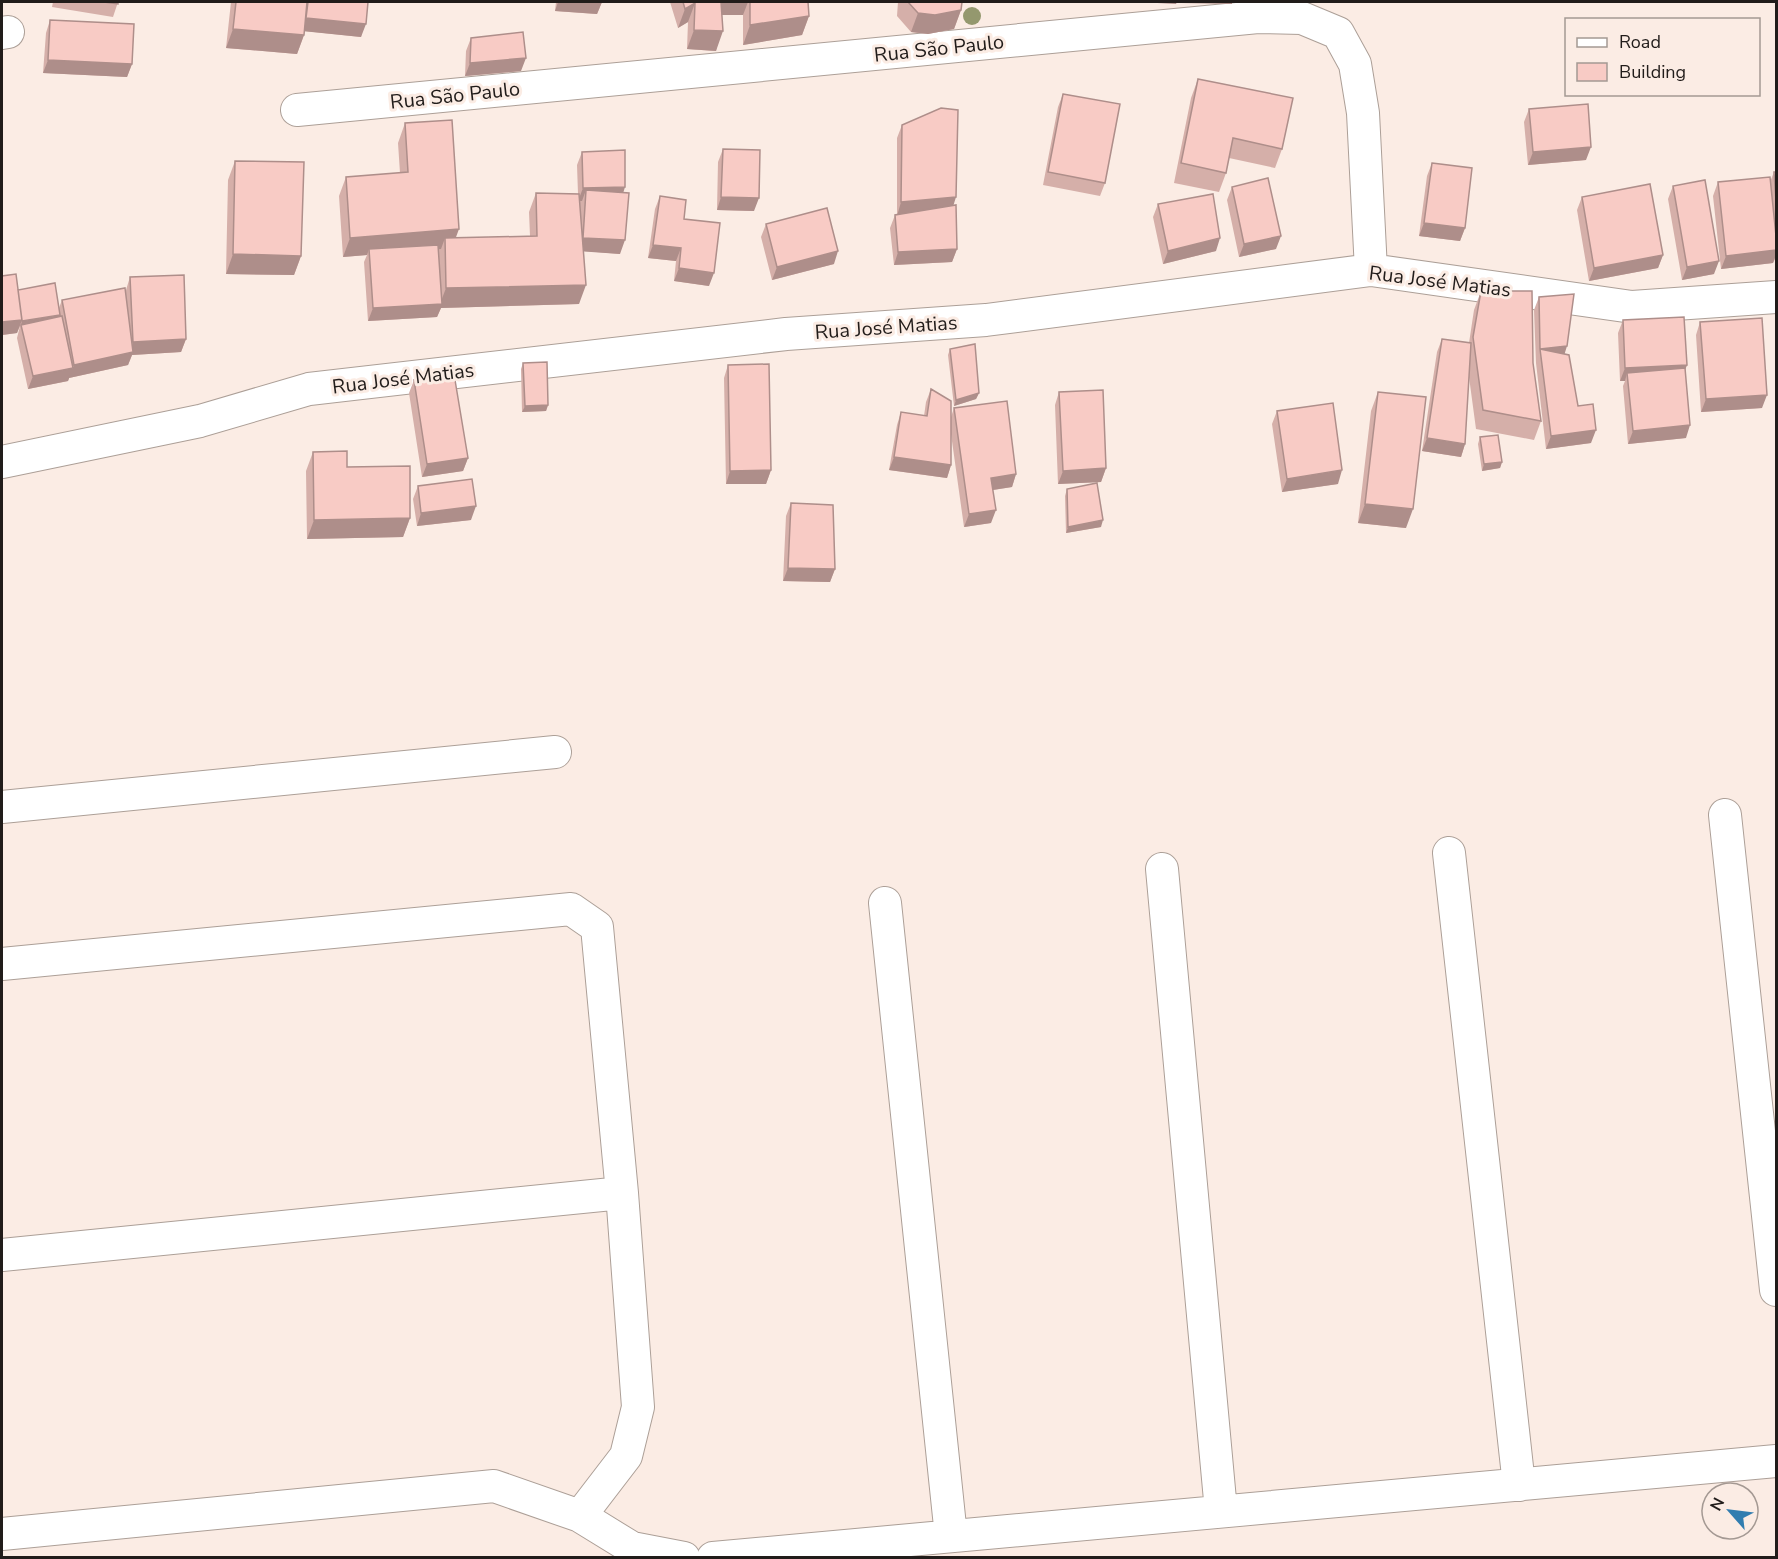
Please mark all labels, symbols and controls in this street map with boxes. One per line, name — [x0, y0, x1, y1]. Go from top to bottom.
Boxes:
legend — [1565, 18, 1760, 96]
street label: Rua São Paulo — [873, 28, 1005, 69]
text: Road — [1619, 30, 1661, 54]
text: Building — [1619, 60, 1686, 84]
street label: Rua São Paulo — [389, 75, 521, 116]
street label: Rua José Matias — [1367, 259, 1513, 304]
street label: Rua José Matias — [814, 309, 958, 346]
street label: Rua José Matias — [330, 356, 476, 401]
north arrow — [1700, 1481, 1760, 1541]
text: N — [1705, 1494, 1730, 1515]

